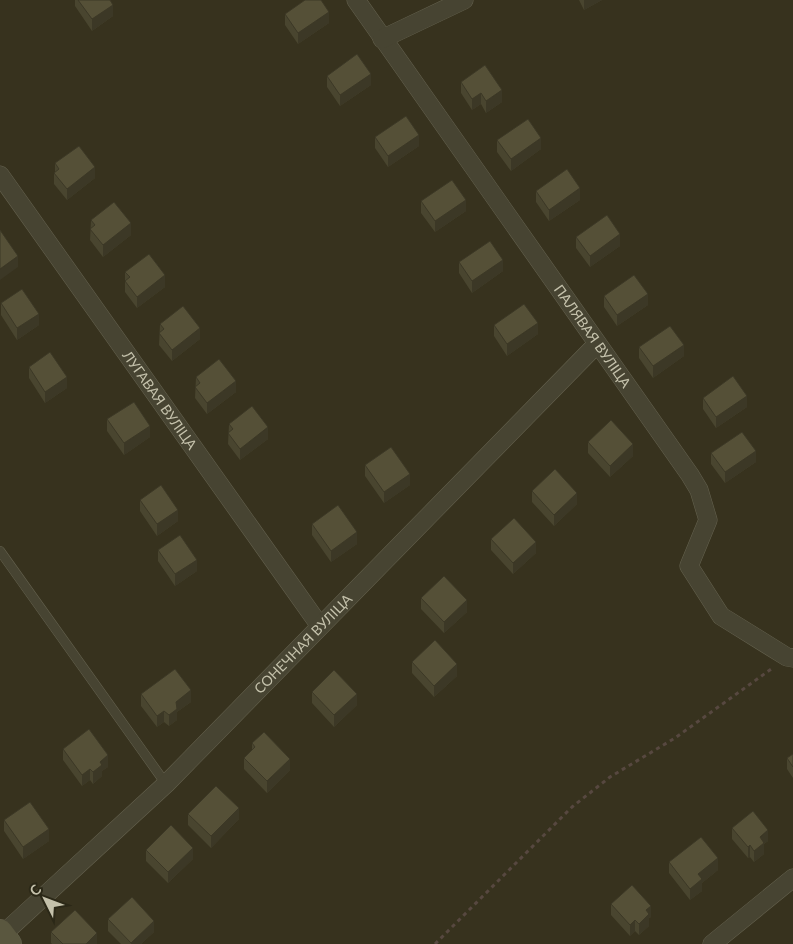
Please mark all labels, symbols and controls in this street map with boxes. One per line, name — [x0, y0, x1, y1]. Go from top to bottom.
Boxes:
street label: ПАЛЯВАЯ ВУЛІЦА — [551, 281, 635, 391]
street label: ЛУГАВАЯ ВУЛІЦА — [119, 346, 201, 453]
street label: СОНЕЧНАЯ ВУЛІЦА — [250, 590, 356, 697]
north arrow — [20, 874, 70, 924]
text: С — [26, 880, 45, 899]

